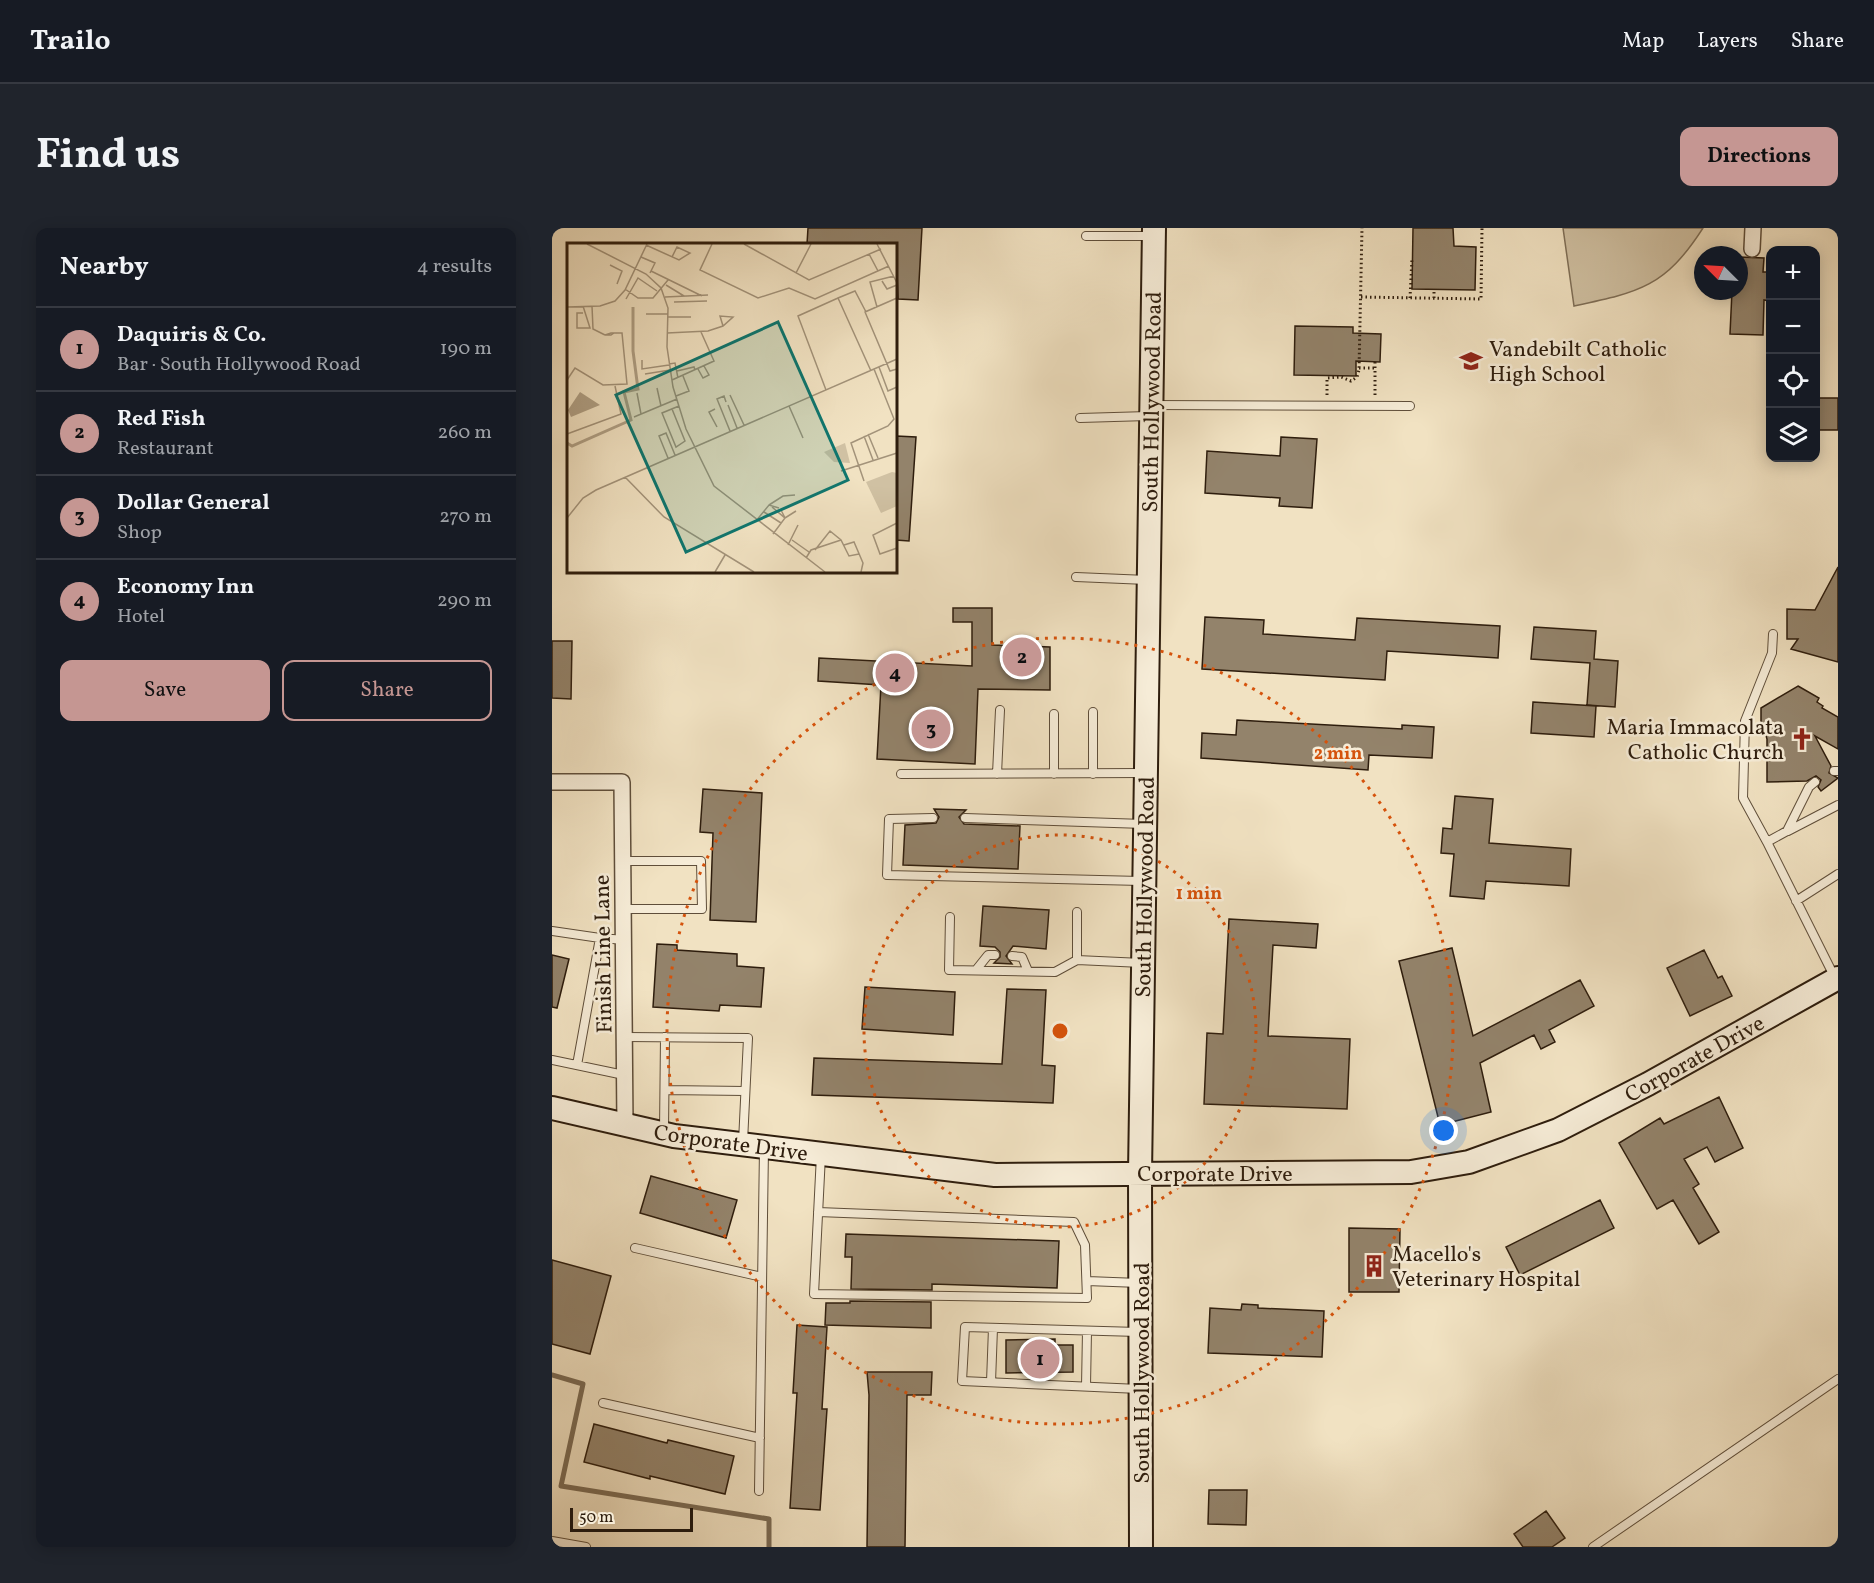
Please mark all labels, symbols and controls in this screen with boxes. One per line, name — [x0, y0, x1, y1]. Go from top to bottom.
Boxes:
text: Trailo — [30, 22, 111, 61]
text: Map — [1622, 27, 1664, 56]
text: Layers — [1697, 27, 1758, 56]
text: Share — [1791, 27, 1844, 56]
text: Find us — [36, 127, 180, 186]
button: Directions — [1680, 127, 1838, 186]
inset map — [567, 243, 897, 573]
north arrow — [1694, 246, 1748, 300]
map controls — [1766, 246, 1820, 462]
button: + — [1766, 246, 1820, 300]
text: Nearby — [60, 249, 149, 285]
text: 4 results — [417, 253, 492, 281]
street label: South Hollywood Road — [1136, 291, 1171, 513]
button: − — [1766, 300, 1820, 354]
text: Daquiris & Co. — [117, 320, 267, 351]
text: 1 — [75, 335, 84, 363]
text: 190 m — [440, 335, 492, 363]
place label: Vandebilt Catholic High School — [1489, 335, 1667, 391]
school or university icon: Vandebilt Catholic High School — [1458, 348, 1484, 374]
text: Bar · South Hollywood Road — [117, 351, 361, 379]
button: locate — [1766, 354, 1820, 408]
text: Red Fish — [117, 404, 206, 435]
button: layers — [1766, 408, 1820, 462]
text: 2 — [74, 419, 85, 447]
text: 260 m — [437, 419, 492, 447]
text: Restaurant — [117, 435, 214, 463]
text: Dollar General — [117, 488, 270, 519]
text: 3 — [74, 503, 85, 531]
text: 270 m — [439, 503, 492, 531]
text: Shop — [117, 519, 162, 547]
text: Economy Inn — [117, 572, 254, 603]
text: 4 — [73, 587, 86, 615]
text: 290 m — [437, 587, 492, 615]
text: Hotel — [117, 603, 165, 631]
pin: 2 — [1002, 634, 1042, 680]
pin: 4 — [876, 650, 914, 696]
button: Save — [60, 660, 270, 721]
button: Share — [282, 660, 492, 721]
pin: 3 — [912, 706, 950, 752]
place label: Maria Immacolata Catholic Church — [1606, 713, 1784, 769]
church icon: Maria Immacolata Catholic Church — [1789, 726, 1815, 752]
text: 2 min — [1314, 742, 1362, 767]
street label: South Hollywood Road — [1129, 776, 1164, 998]
street label: Finish Line Lane — [588, 874, 621, 1034]
text: 1 min — [1176, 882, 1222, 907]
street label: Corporate Drive — [1620, 1009, 1771, 1111]
centre of rings — [1050, 1021, 1070, 1041]
your location — [1429, 1116, 1458, 1145]
street label: Corporate Drive — [652, 1118, 810, 1171]
street label: Corporate Drive — [1137, 1160, 1293, 1191]
place label: Macello's Veterinary Hospital — [1392, 1240, 1580, 1296]
building icon: Macello's Veterinary Hospital — [1361, 1253, 1387, 1279]
street label: South Hollywood Road — [1128, 1262, 1159, 1484]
pin: 1 — [1020, 1336, 1060, 1382]
scale bar — [570, 1505, 693, 1532]
text: 50 m — [579, 1507, 613, 1529]

